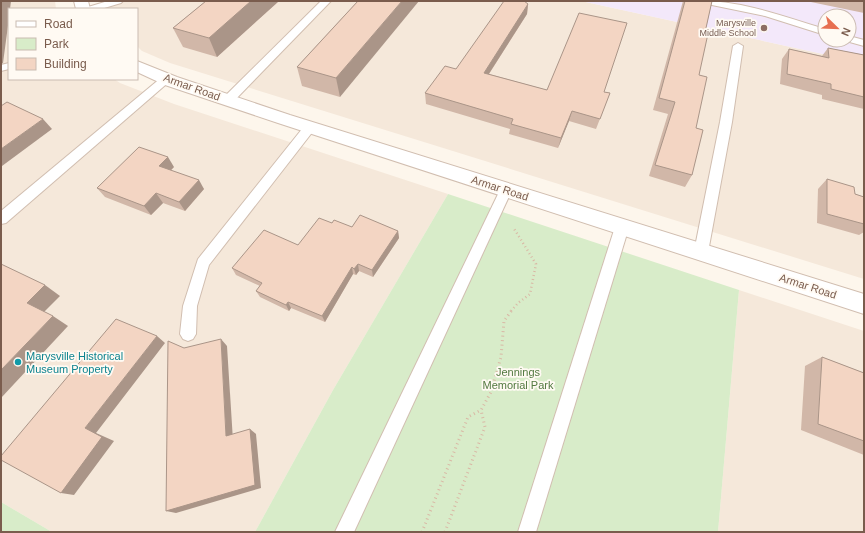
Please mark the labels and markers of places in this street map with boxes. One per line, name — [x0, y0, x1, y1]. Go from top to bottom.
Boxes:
place label: Marysville Middle School — [699, 18, 756, 38]
marker: Marysville Middle School — [759, 23, 769, 33]
place label: Marysville Historical Museum Property — [26, 350, 123, 375]
marker: Marysville Historical Museum Property — [13, 357, 23, 367]

